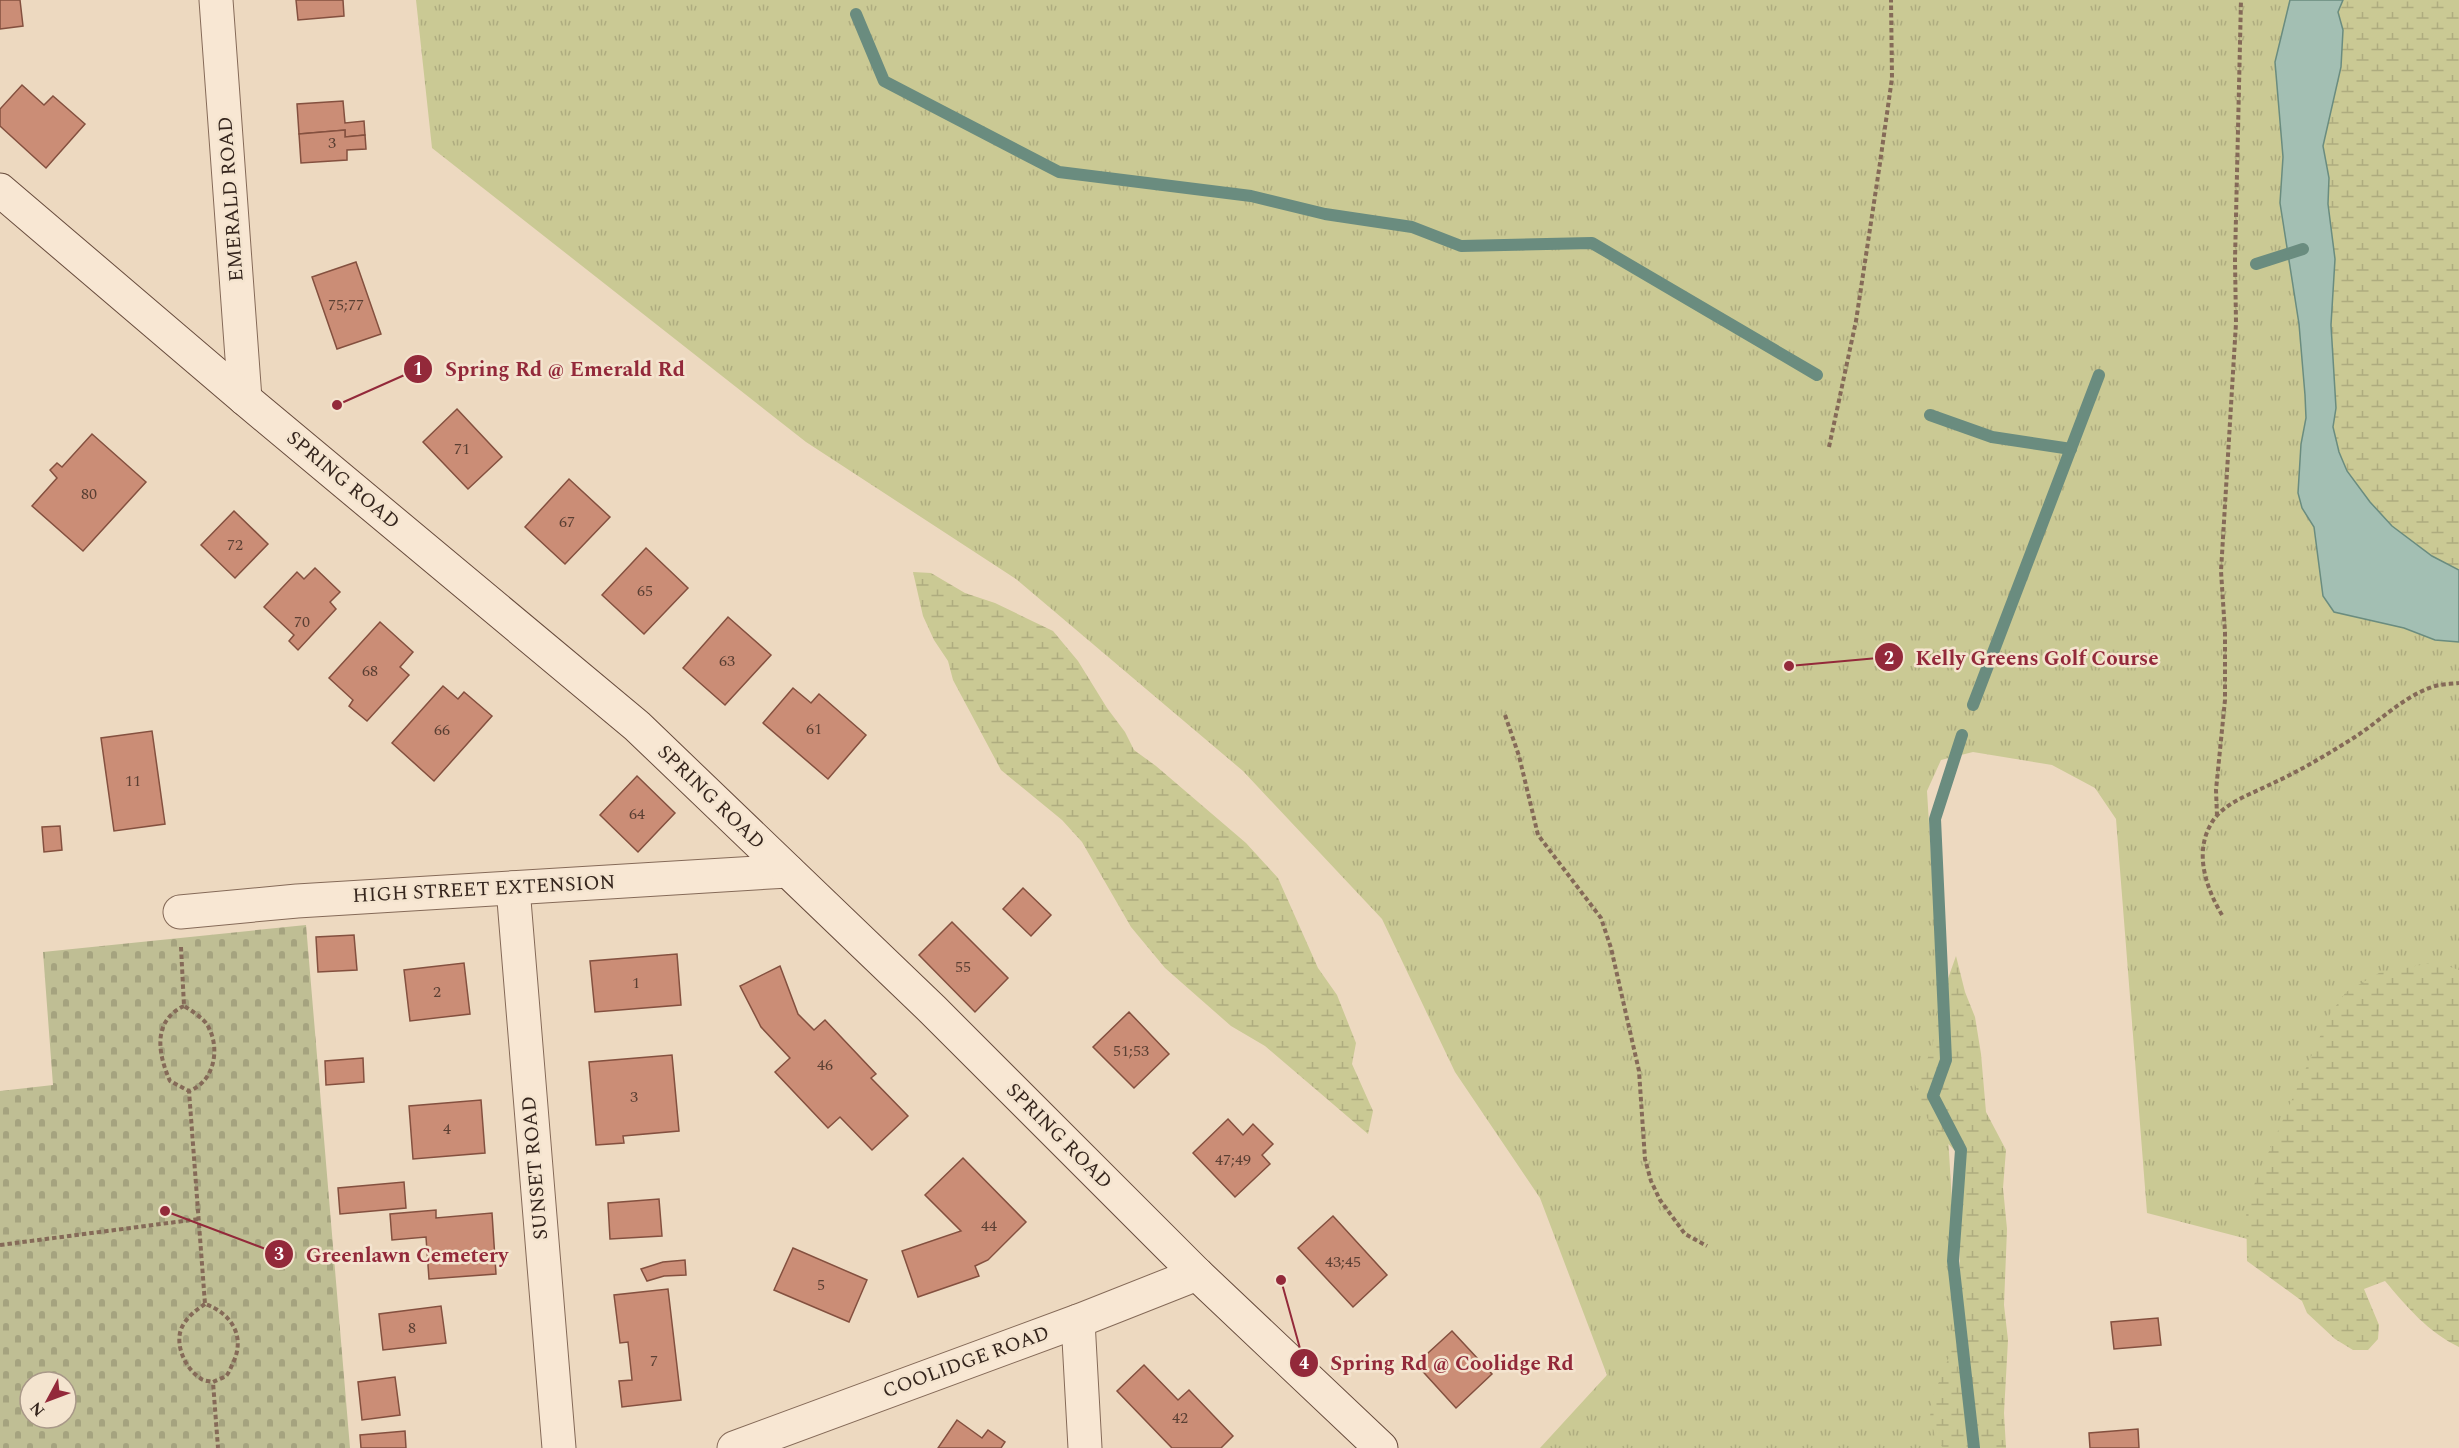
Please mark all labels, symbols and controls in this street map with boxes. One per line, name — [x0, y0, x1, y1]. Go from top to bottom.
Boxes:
street label: EMERALD ROAD — [210, 115, 252, 283]
house number: 3 — [328, 131, 336, 155]
house number: 75;77 — [328, 293, 364, 317]
callout: Spring Rd @ Emerald Rd — [403, 349, 697, 388]
text: Spring Rd @ Emerald Rd — [445, 354, 685, 386]
text: 1 — [413, 356, 423, 383]
street label: SPRING ROAD — [280, 424, 406, 536]
house number: 71 — [454, 437, 470, 461]
house number: 80 — [81, 482, 97, 506]
house number: 67 — [559, 510, 575, 534]
house number: 72 — [227, 533, 243, 557]
house number: 65 — [637, 579, 653, 603]
house number: 70 — [294, 610, 310, 634]
callout: Kelly Greens Golf Course — [1874, 638, 2171, 677]
text: Kelly Greens Golf Course — [1915, 643, 2159, 675]
text: 2 — [1884, 645, 1894, 672]
house number: 63 — [719, 649, 735, 673]
house number: 68 — [362, 659, 378, 683]
house number: 61 — [806, 717, 822, 741]
house number: 66 — [434, 718, 450, 742]
street label: SPRING ROAD — [650, 738, 772, 856]
house number: 11 — [125, 769, 141, 793]
house number: 64 — [629, 802, 645, 826]
street label: HIGH STREET EXTENSION — [352, 867, 616, 911]
house number: 55 — [955, 955, 971, 979]
house number: 1 — [632, 971, 640, 995]
house number: 2 — [433, 980, 441, 1004]
house number: 51;53 — [1113, 1039, 1149, 1063]
house number: 46 — [817, 1053, 833, 1077]
street label: SPRING ROAD — [999, 1076, 1119, 1196]
house number: 3 — [630, 1085, 638, 1109]
street label: SUNSET ROAD — [514, 1095, 556, 1241]
house number: 4 — [443, 1117, 451, 1141]
house number: 47;49 — [1215, 1148, 1251, 1172]
house number: 44 — [981, 1214, 997, 1238]
callout: Greenlawn Cemetery — [264, 1235, 520, 1274]
text: Greenlawn Cemetery — [306, 1240, 509, 1272]
text: 3 — [274, 1241, 284, 1268]
house number: 43;45 — [1325, 1250, 1361, 1274]
house number: 5 — [817, 1273, 825, 1297]
house number: 8 — [408, 1316, 416, 1340]
street label: COOLIDGE ROAD — [878, 1318, 1054, 1406]
callout: Spring Rd @ Coolidge Rd — [1289, 1344, 1586, 1383]
text: Spring Rd @ Coolidge Rd — [1330, 1348, 1574, 1380]
house number: 7 — [650, 1349, 658, 1373]
text: 4 — [1299, 1350, 1309, 1377]
north arrow — [18, 1370, 78, 1430]
text: N — [24, 1396, 51, 1422]
house number: 42 — [1172, 1406, 1188, 1430]

